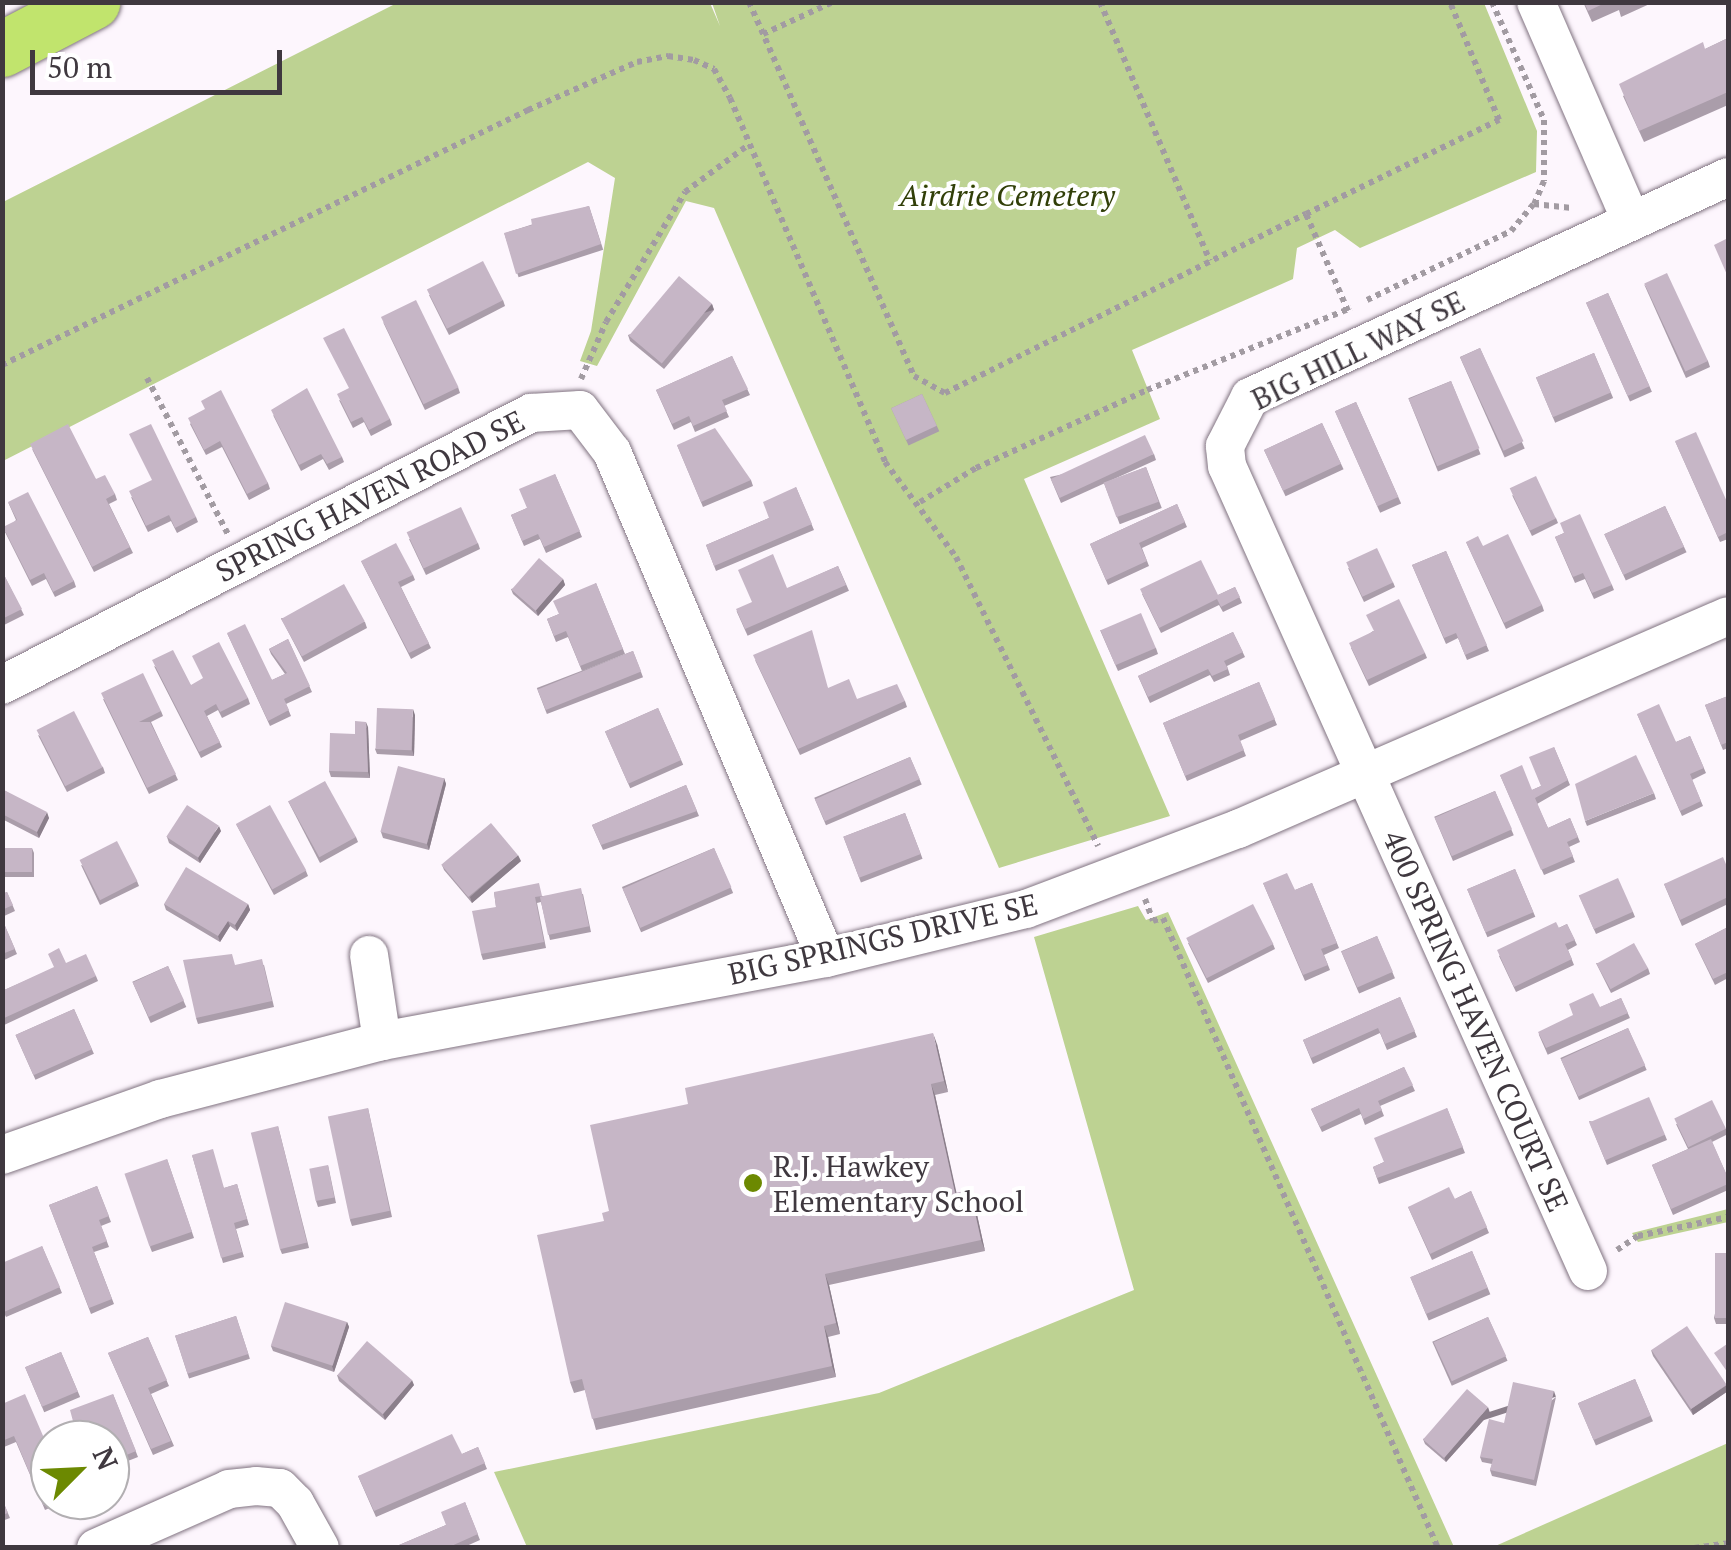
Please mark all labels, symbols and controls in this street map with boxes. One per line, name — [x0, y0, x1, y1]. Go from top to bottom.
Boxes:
scale bar — [35, 30, 288, 92]
text: 50 m — [47, 47, 112, 87]
park label: Airdrie Cemetery — [899, 177, 1115, 213]
street label: BIG HILL WAY SE — [1246, 283, 1470, 417]
street label: SPRING HAVEN ROAD SE — [210, 402, 530, 590]
street label: 400 SPRING HAVEN COURT SE — [1376, 825, 1576, 1217]
street label: BIG SPRINGS DRIVE SE — [725, 886, 1041, 992]
place label: R.J. Hawkey Elementary School — [773, 1148, 1024, 1218]
marker: R.J. Hawkey Elementary School — [742, 1172, 764, 1194]
north arrow — [30, 1420, 130, 1520]
text: N — [85, 1441, 127, 1476]

